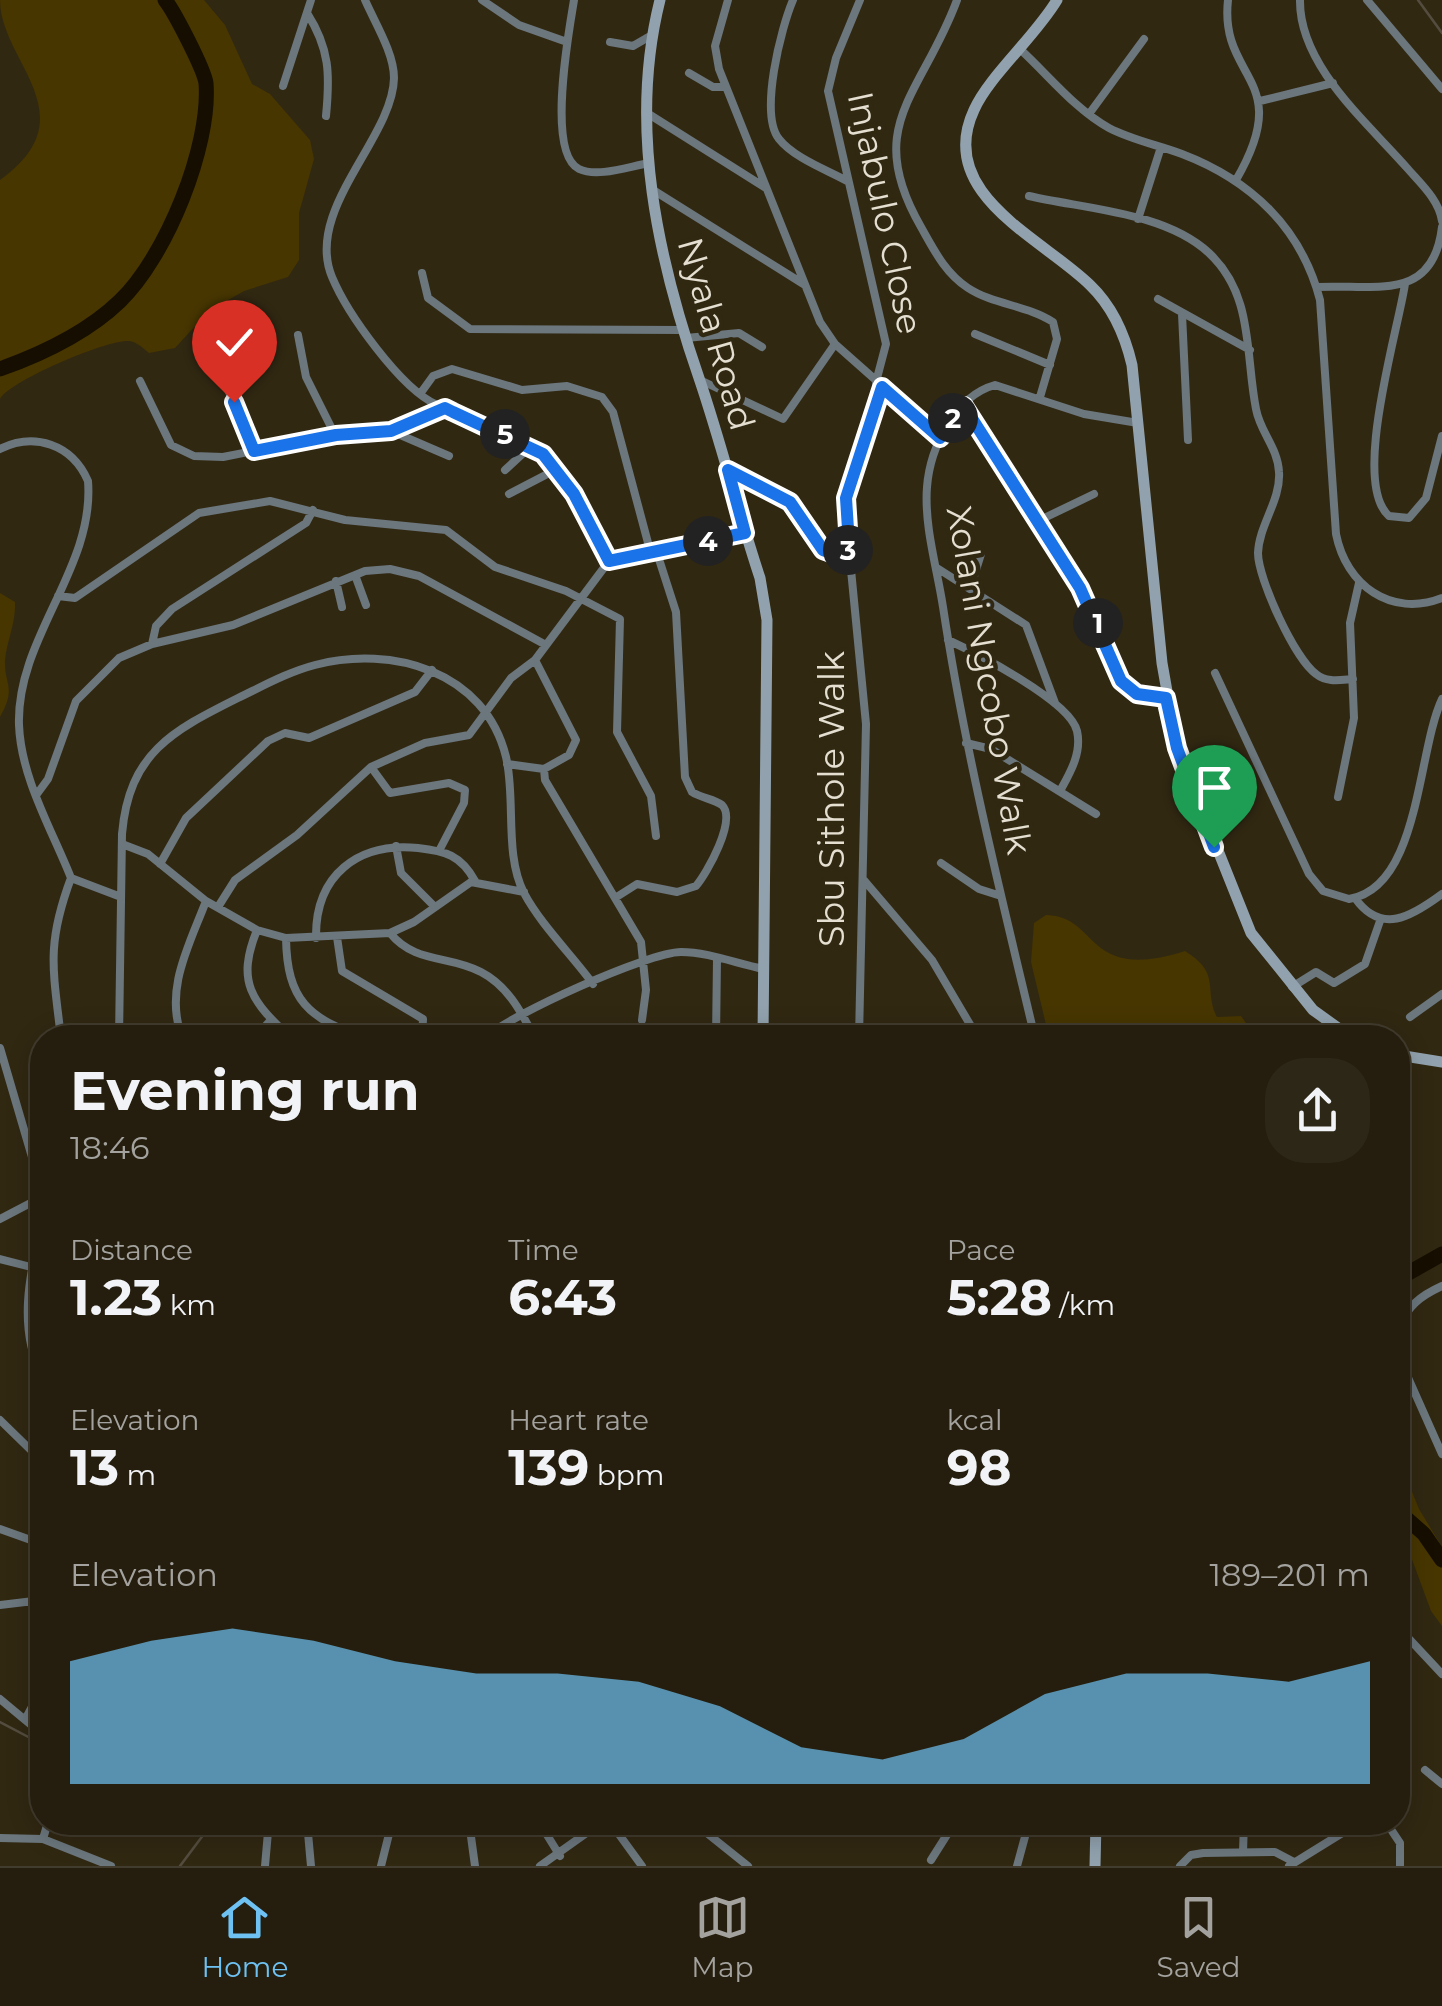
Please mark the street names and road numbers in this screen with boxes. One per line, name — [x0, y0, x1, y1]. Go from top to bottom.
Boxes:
street label: Injabulo Close — [839, 88, 932, 338]
street label: Nyala Road — [669, 233, 764, 435]
street label: Xolani Ngcobo Walk — [938, 502, 1041, 857]
street label: Sbu Sithole Walk — [810, 651, 853, 947]

